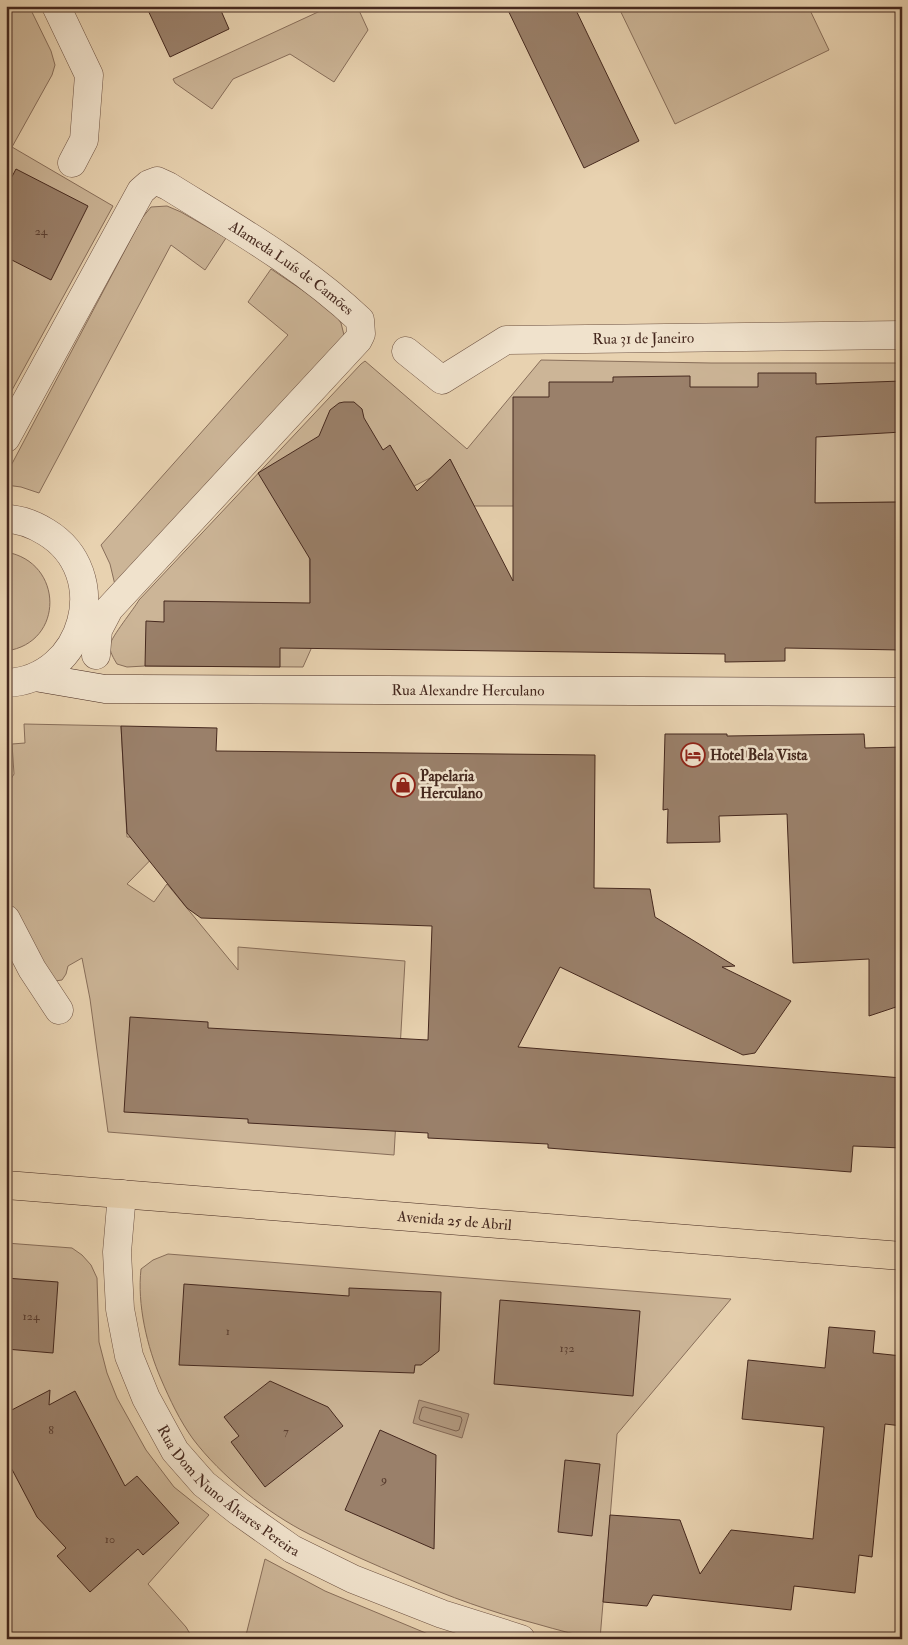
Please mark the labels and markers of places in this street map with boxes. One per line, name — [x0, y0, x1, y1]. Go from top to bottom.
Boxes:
hotel icon: Hotel Bela Vista — [680, 742, 706, 768]
place label: Hotel Bela Vista — [710, 746, 808, 765]
place label: Papelaria Herculano — [420, 767, 483, 803]
shop icon: Papelaria Herculano — [390, 772, 416, 798]

